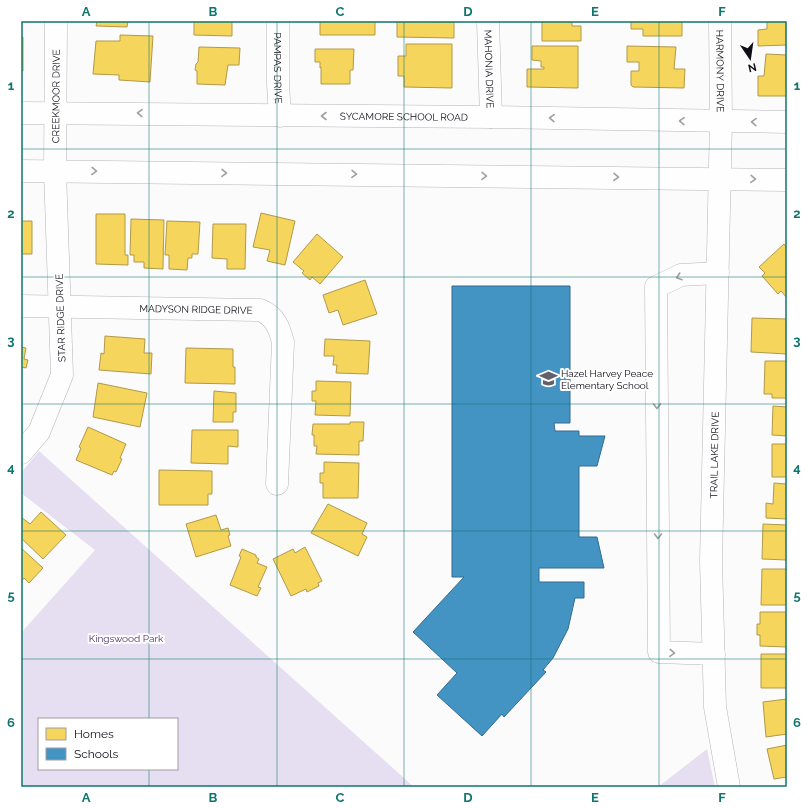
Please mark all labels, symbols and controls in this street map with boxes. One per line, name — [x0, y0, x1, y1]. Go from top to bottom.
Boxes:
text: A — [82, 4, 91, 19]
text: B — [209, 4, 218, 19]
text: C — [336, 4, 345, 19]
text: D — [463, 4, 473, 19]
text: E — [591, 4, 599, 19]
text: F — [718, 4, 726, 19]
street label: MAHONIA DRIVE — [482, 29, 496, 109]
street label: HARMONY DRIVE — [714, 30, 726, 112]
street label: PAMPAS DRIVE — [272, 32, 284, 104]
north arrow — [730, 38, 770, 78]
street label: CREEKMOOR DRIVE — [50, 49, 62, 143]
text: N — [747, 60, 758, 75]
text: 1 — [8, 78, 15, 93]
text: 1 — [794, 78, 801, 93]
one-way arrow — [137, 109, 143, 117]
street label: SYCAMORE SCHOOL ROAD — [340, 111, 468, 123]
one-way arrow — [321, 112, 327, 120]
one-way arrow — [549, 114, 555, 122]
one-way arrow — [679, 116, 685, 125]
one-way arrow — [751, 118, 757, 126]
one-way arrow — [91, 167, 97, 175]
one-way arrow — [221, 169, 227, 177]
one-way arrow — [351, 170, 357, 178]
one-way arrow — [481, 172, 487, 180]
one-way arrow — [613, 173, 619, 181]
one-way arrow — [750, 175, 756, 183]
text: 2 — [7, 206, 15, 221]
text: 2 — [793, 206, 801, 221]
one-way arrow — [676, 272, 683, 280]
street label: STAR RIDGE DRIVE — [53, 274, 68, 362]
street label: MADYSON RIDGE DRIVE — [139, 303, 253, 316]
text: 3 — [7, 333, 15, 348]
text: 3 — [793, 333, 801, 348]
place label: Hazel Harvey Peace Elementary School — [561, 368, 653, 391]
school or university icon: Hazel Harvey Peace Elementary School — [538, 369, 558, 389]
one-way arrow — [653, 403, 661, 409]
street label: TRAIL LAKE DRIVE — [708, 412, 721, 498]
text: 4 — [7, 460, 15, 475]
text: 4 — [793, 460, 801, 475]
one-way arrow — [654, 533, 662, 539]
text: 5 — [7, 588, 15, 603]
text: 5 — [793, 588, 801, 603]
park label: Kingswood Park — [89, 633, 164, 644]
one-way arrow — [669, 648, 676, 657]
text: 6 — [7, 715, 15, 730]
text: 6 — [793, 715, 801, 730]
legend — [38, 718, 178, 770]
text: Homes — [74, 727, 114, 741]
text: Schools — [74, 747, 118, 761]
text: A — [82, 790, 91, 805]
text: B — [209, 790, 218, 805]
text: C — [336, 790, 345, 805]
text: D — [463, 790, 473, 805]
text: E — [591, 790, 599, 805]
text: F — [718, 790, 726, 805]

